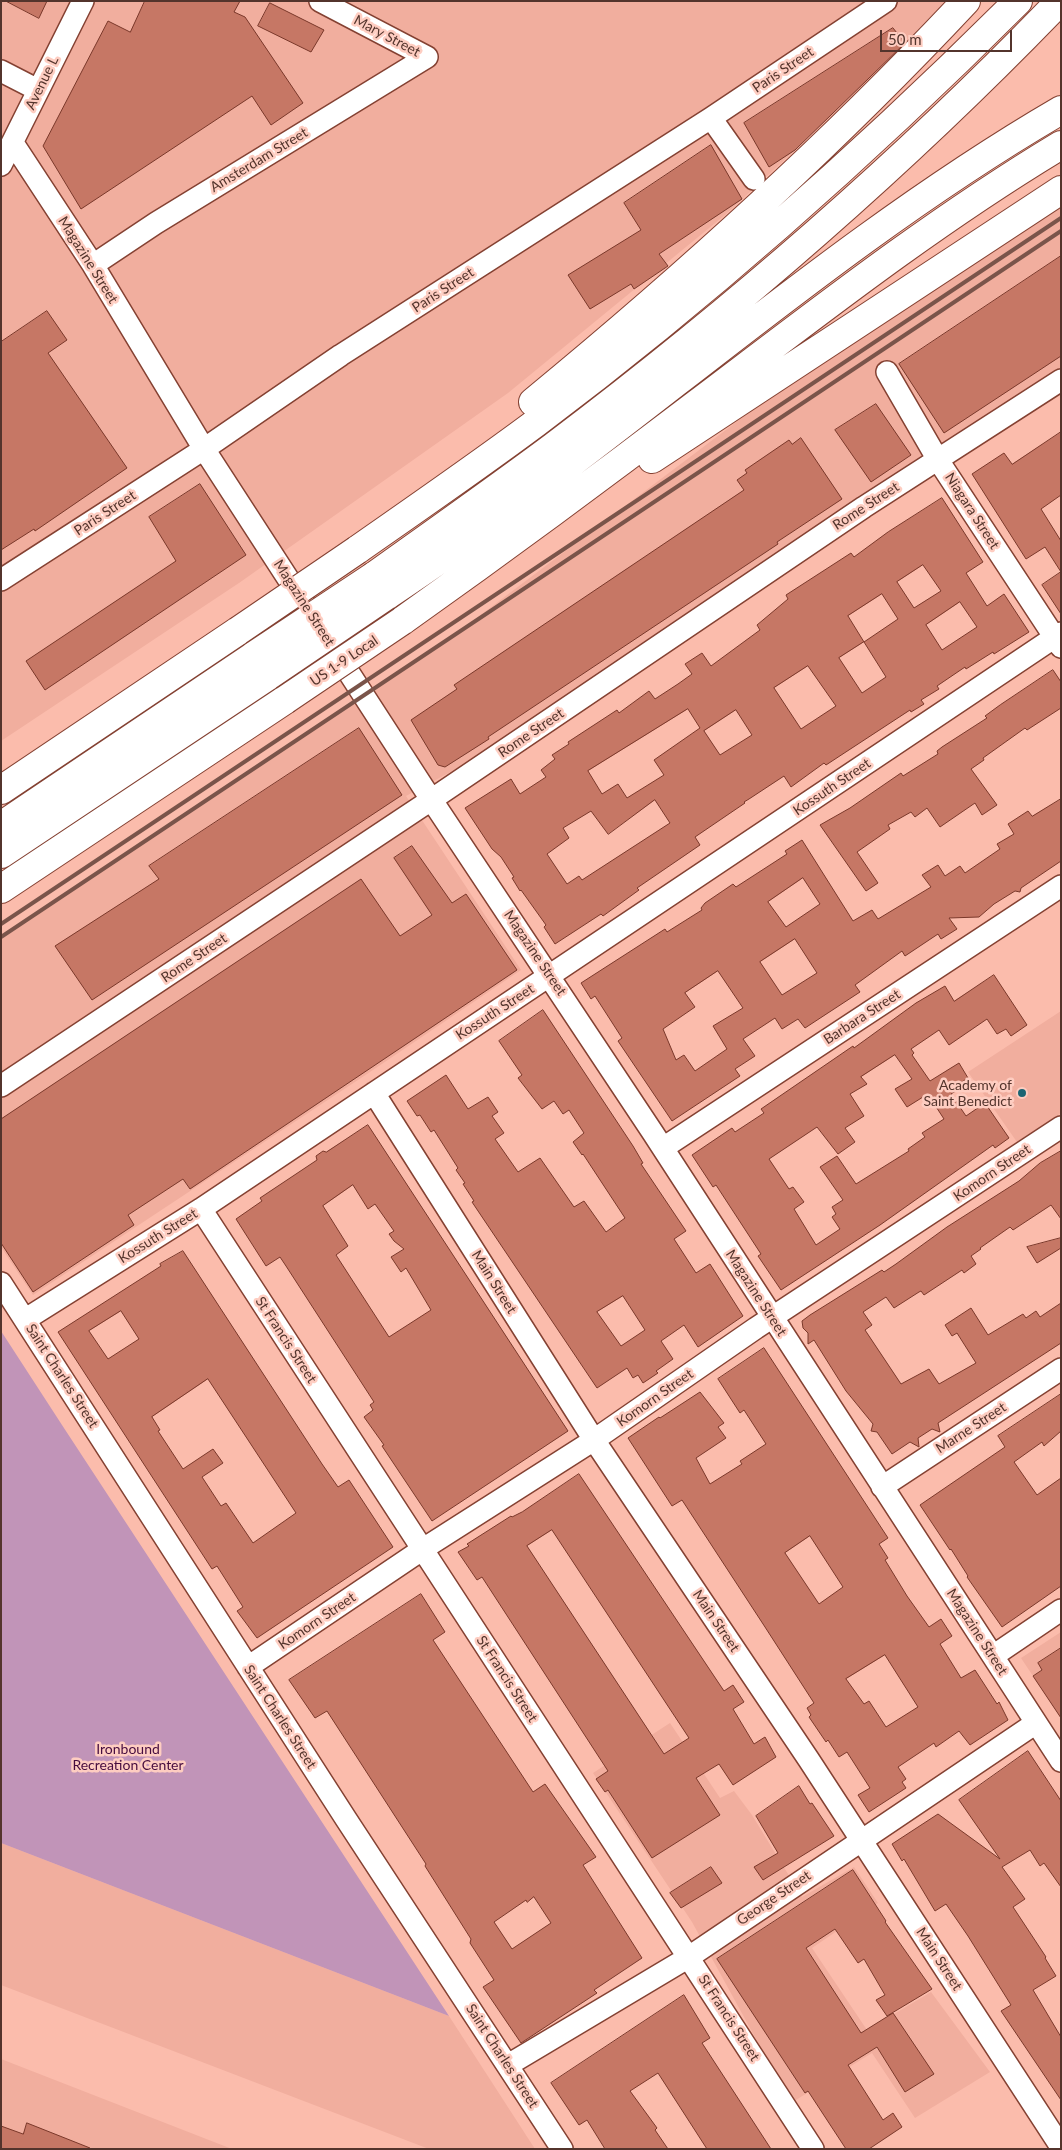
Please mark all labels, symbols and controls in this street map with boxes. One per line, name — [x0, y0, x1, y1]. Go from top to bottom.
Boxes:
street label: Mary Street — [351, 12, 423, 60]
scale bar — [882, 20, 1014, 52]
text: 50 m — [888, 30, 922, 48]
street label: Paris Street — [749, 43, 817, 97]
street label: Avenue L — [22, 54, 62, 112]
street label: Amsterdam Street — [207, 124, 311, 196]
street label: Magazine Street — [55, 213, 121, 307]
street label: Paris Street — [409, 264, 477, 316]
street label: Niagara Street — [941, 470, 1003, 552]
street label: Rome Street — [830, 478, 902, 534]
street label: Paris Street — [71, 487, 139, 539]
street label: Magazine Street — [270, 557, 338, 649]
street label: US 1-9 Local — [307, 632, 381, 690]
street label: Rome Street — [495, 705, 567, 761]
street label: Kossuth Street — [790, 755, 874, 819]
street label: Magazine Street — [500, 907, 570, 999]
street label: Rome Street — [158, 930, 230, 986]
street label: Kossuth Street — [453, 980, 537, 1044]
street label: Barbara Street — [820, 986, 904, 1048]
place label: Academy of Saint Benedict — [923, 1077, 1012, 1110]
marker: Academy of Saint Benedict — [1016, 1087, 1028, 1099]
street label: Komorn Street — [950, 1141, 1034, 1205]
street label: Kossuth Street — [115, 1205, 201, 1267]
street label: Main Street — [468, 1247, 520, 1317]
street label: Magazine Street — [722, 1247, 790, 1339]
street label: St Francis Street — [252, 1294, 320, 1386]
street label: Saint Charles Street — [22, 1321, 102, 1431]
street label: Komorn Street — [614, 1365, 696, 1431]
street label: Marne Street — [933, 1399, 1009, 1457]
street label: Magazine Street — [943, 1586, 1011, 1678]
street label: Main Street — [689, 1587, 743, 1655]
street label: Komorn Street — [275, 1589, 359, 1653]
street label: St Francis Street — [473, 1633, 541, 1725]
street label: Saint Charles Street — [240, 1662, 320, 1772]
park label: Ironbound Recreation Center — [72, 1741, 184, 1774]
street label: George Street — [734, 1867, 814, 1929]
street label: Main Street — [913, 1924, 965, 1994]
street label: St Francis Street — [695, 1972, 763, 2064]
street label: Saint Charles Street — [462, 2001, 542, 2111]

